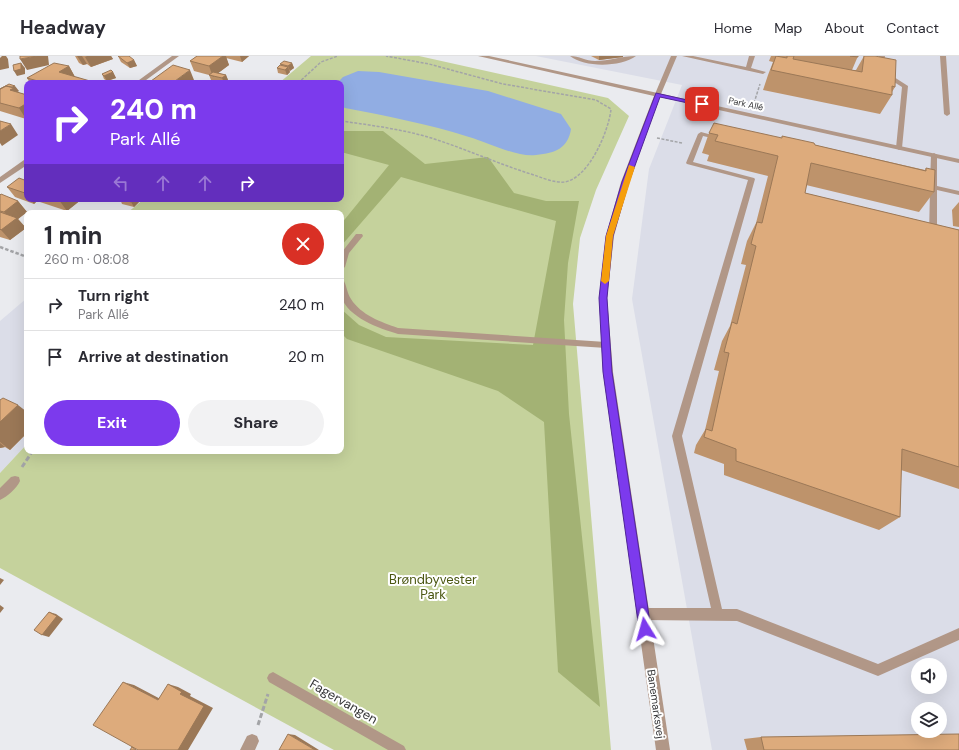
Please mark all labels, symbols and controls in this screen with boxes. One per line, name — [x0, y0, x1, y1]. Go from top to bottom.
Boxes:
text: Headway — [20, 15, 106, 40]
text: Home — [714, 19, 752, 37]
text: Map — [774, 19, 802, 37]
text: About — [824, 19, 864, 37]
text: Contact — [886, 19, 939, 37]
pin — [685, 87, 719, 121]
text: 240 m — [110, 91, 197, 128]
icon: arrive — [691, 93, 713, 115]
street label: Park Allé — [727, 94, 765, 114]
icon: right — [44, 96, 96, 148]
text: Park Allé — [110, 127, 181, 151]
icon: left — [110, 172, 132, 194]
icon: ahead — [152, 172, 174, 194]
icon: ahead — [194, 172, 216, 194]
icon: right — [236, 172, 258, 194]
text: 1 min — [44, 220, 102, 251]
button: close — [282, 223, 324, 265]
text: 260 m · 08:08 — [44, 251, 129, 268]
text: Turn right — [78, 286, 149, 306]
icon: right — [44, 294, 66, 316]
text: 240 m — [279, 295, 324, 315]
text: Park Allé — [78, 306, 129, 323]
icon: arrive — [44, 346, 66, 368]
text: Arrive at destination — [78, 347, 229, 367]
text: 20 m — [288, 347, 324, 367]
button: Exit — [44, 400, 180, 446]
button: Share — [188, 400, 324, 446]
park label: Brøndbyvester Park — [389, 571, 477, 603]
position arrow — [624, 608, 666, 650]
map controls — [911, 658, 947, 738]
button: sound — [911, 658, 947, 694]
street label: Banemarksvej — [644, 668, 668, 740]
street label: Fagervangen — [307, 675, 381, 728]
button: layers — [911, 702, 947, 738]

